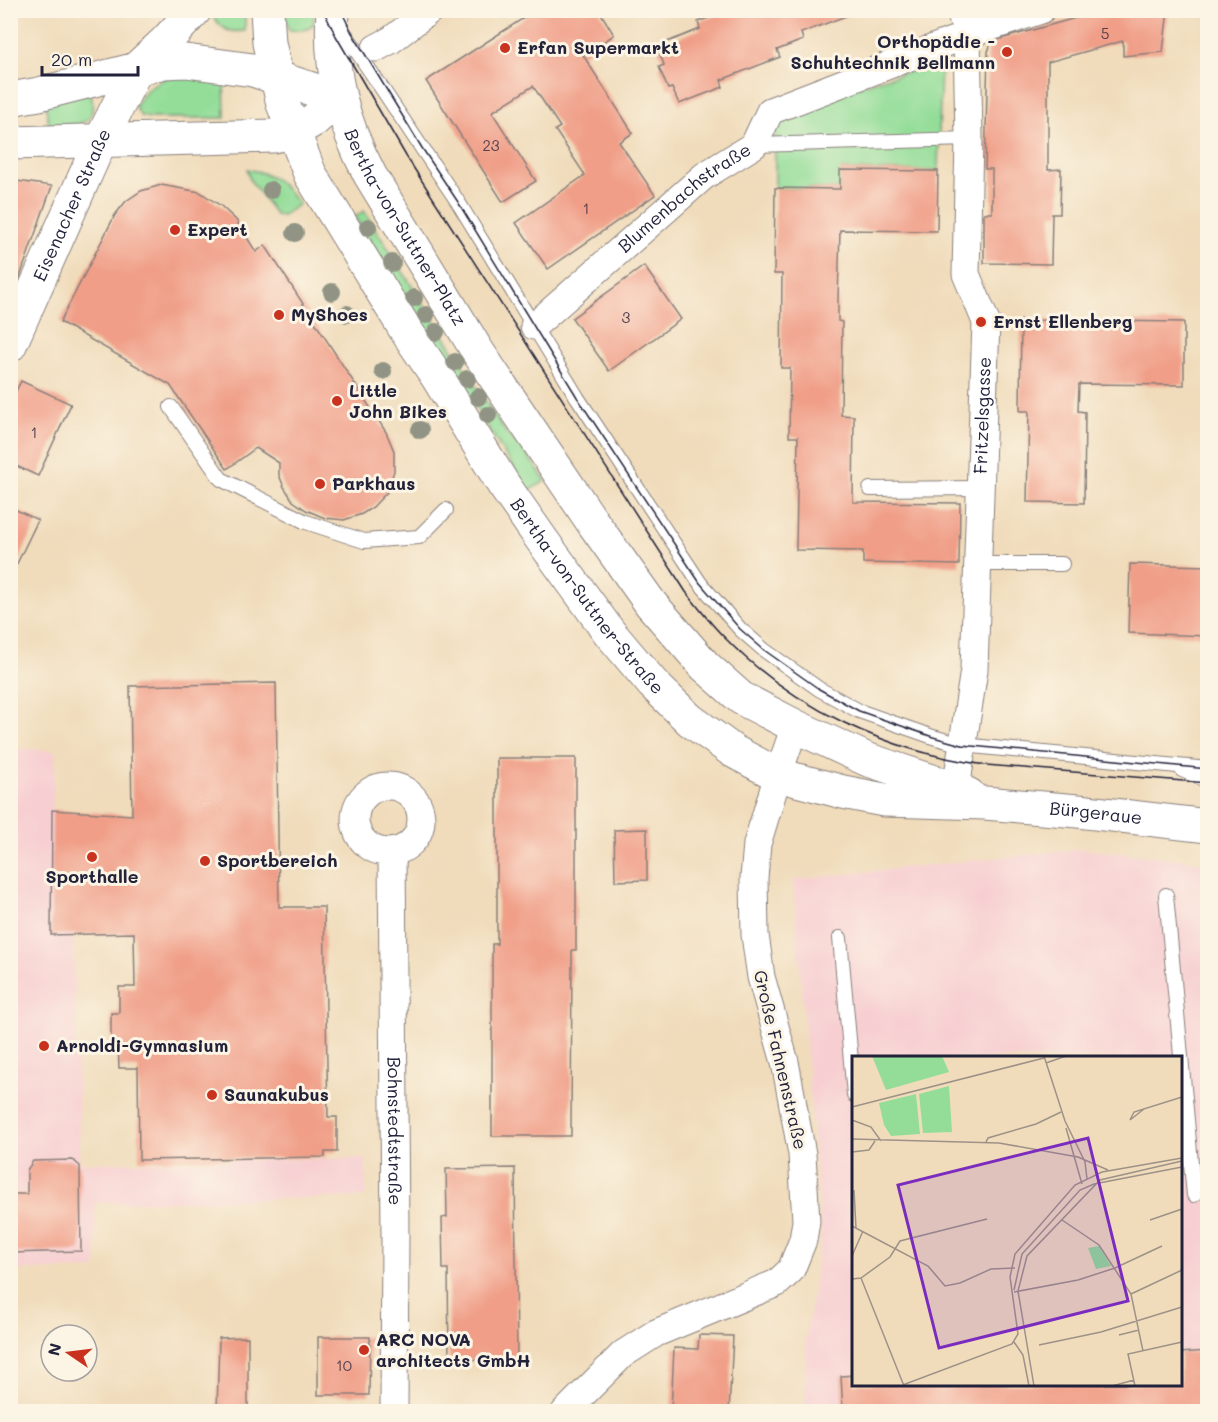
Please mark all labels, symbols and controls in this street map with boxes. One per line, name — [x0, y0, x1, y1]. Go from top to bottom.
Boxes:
house number: 5 — [1101, 23, 1109, 43]
place label: Orthopädie - Schuhtechnik Bellmann — [791, 29, 995, 74]
place label: Erfan Supermarkt — [517, 35, 679, 59]
scale bar — [42, 39, 138, 77]
marker: Erfan Supermarkt — [498, 41, 512, 55]
marker: Orthopädie - Schuhtechnik Bellmann — [1000, 45, 1014, 59]
text: 20 m — [51, 47, 92, 71]
street label: Eisenacher Straße — [27, 124, 116, 285]
street label: Bertha-von-Suttner-Platz — [339, 125, 472, 330]
house number: 23 — [482, 135, 500, 155]
street label: Blumenbachstraße — [612, 137, 755, 258]
house number: 1 — [583, 198, 589, 218]
place label: Expert — [187, 217, 247, 241]
marker: Expert — [168, 223, 182, 237]
place label: MyShoes — [291, 302, 368, 326]
house number: 3 — [622, 307, 631, 327]
marker: MyShoes — [272, 308, 286, 322]
place label: Ernst Ellenberg — [993, 309, 1133, 333]
marker: Ernst Ellenberg — [974, 315, 988, 329]
street label: Fritzelsgasse — [968, 356, 996, 475]
place label: Little John Bikes — [349, 378, 447, 423]
marker: Little John Bikes — [330, 394, 344, 408]
house number: 1 — [31, 422, 37, 442]
place label: Parkhaus — [332, 471, 415, 495]
marker: Parkhaus — [313, 477, 327, 491]
street label: Bertha-von-Suttner-Straße — [505, 493, 669, 699]
street label: Bürgeraue — [1049, 796, 1144, 829]
place label: Sportbereich — [217, 848, 338, 872]
marker: Sporthalle — [85, 850, 99, 864]
marker: Sportbereich — [198, 854, 212, 868]
place label: Sporthalle — [46, 864, 139, 888]
street label: Große Fahnenstraße — [749, 968, 813, 1152]
place label: Arnoldi-Gymnasium — [56, 1033, 228, 1057]
marker: Arnoldi-Gymnasium — [37, 1039, 51, 1053]
inset map — [852, 1056, 1182, 1386]
street label: Bohnstedtstraße — [383, 1057, 408, 1205]
place label: Saunakubus — [224, 1082, 329, 1106]
marker: Saunakubus — [205, 1088, 219, 1102]
north arrow — [39, 1323, 99, 1383]
place label: ARC NOVA architects GmbH — [376, 1327, 531, 1372]
text: N — [42, 1341, 66, 1358]
marker: ARC NOVA architects GmbH — [357, 1343, 371, 1357]
house number: 10 — [336, 1355, 352, 1375]

